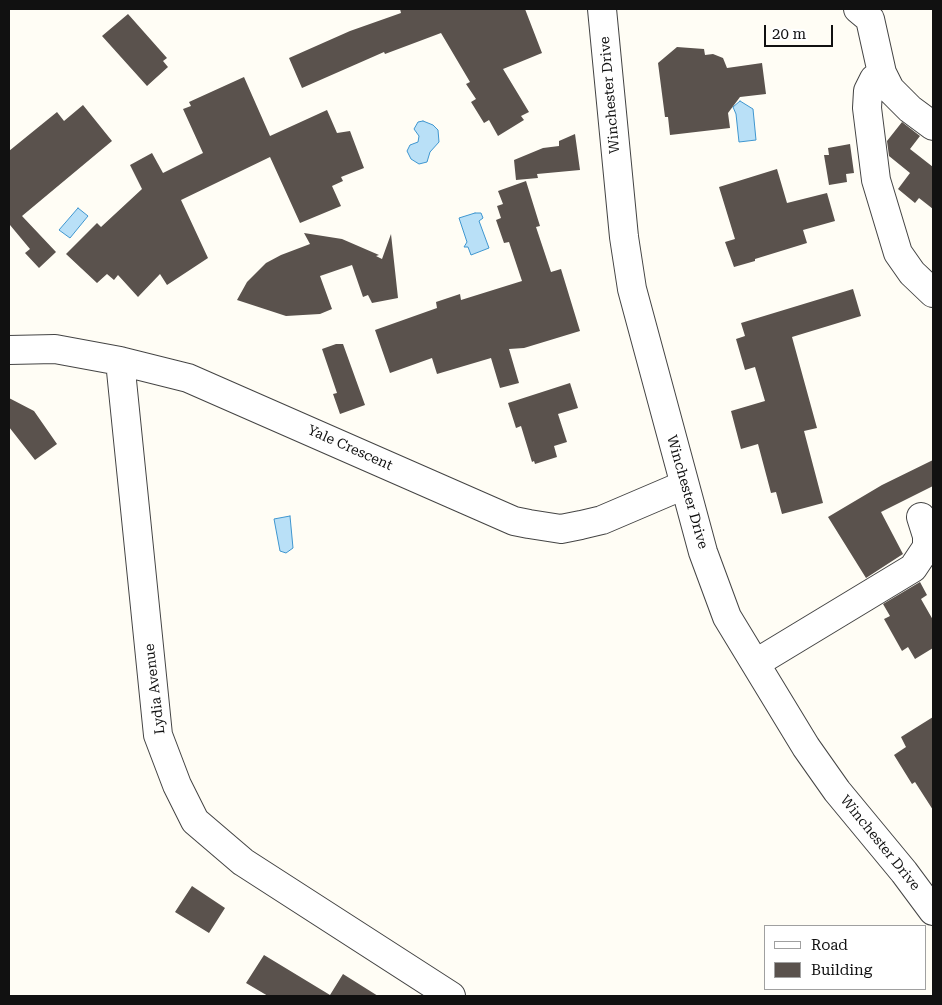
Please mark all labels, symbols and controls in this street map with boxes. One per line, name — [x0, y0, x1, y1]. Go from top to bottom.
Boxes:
scale bar — [767, 15, 836, 47]
text: 20 m — [772, 25, 806, 43]
street label: Winchester Drive — [597, 36, 623, 154]
street label: Yale Crescent — [305, 422, 395, 474]
street label: Winchester Drive — [663, 433, 711, 551]
street label: Lydia Avenue — [141, 643, 169, 735]
street label: Winchester Drive — [836, 792, 924, 894]
legend — [764, 925, 927, 990]
text: Road — [811, 936, 848, 954]
text: Building — [811, 961, 872, 979]

